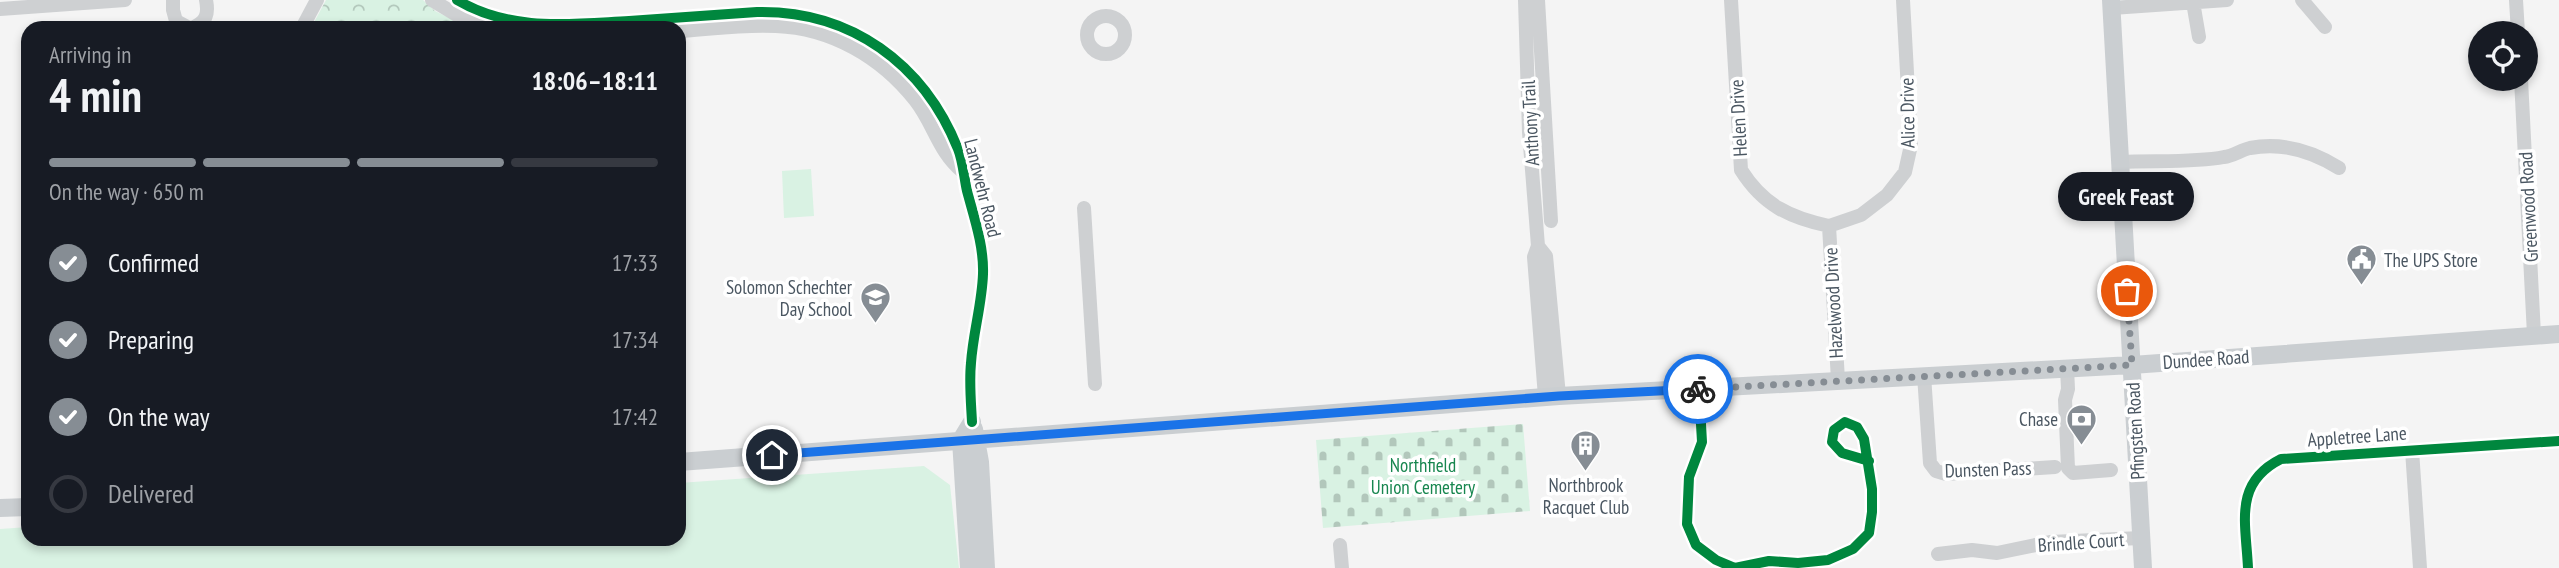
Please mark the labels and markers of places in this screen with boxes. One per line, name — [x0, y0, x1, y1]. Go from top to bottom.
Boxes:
callout: Greek Feast — [2059, 172, 2195, 221]
public building icon: The UPS Store — [2344, 243, 2378, 287]
place label: The UPS Store — [2384, 248, 2478, 272]
pin — [2097, 261, 2157, 321]
place label: Solomon Schechter Day School — [726, 275, 853, 321]
school or university icon: Solomon Schechter Day School — [858, 281, 892, 325]
bank icon: Chase — [2064, 402, 2098, 446]
place label: Chase — [2019, 407, 2058, 431]
pin — [742, 425, 802, 485]
building icon: Northbrook Racquet Club — [1569, 429, 1603, 473]
place label: Northbrook Racquet Club — [1543, 473, 1629, 519]

